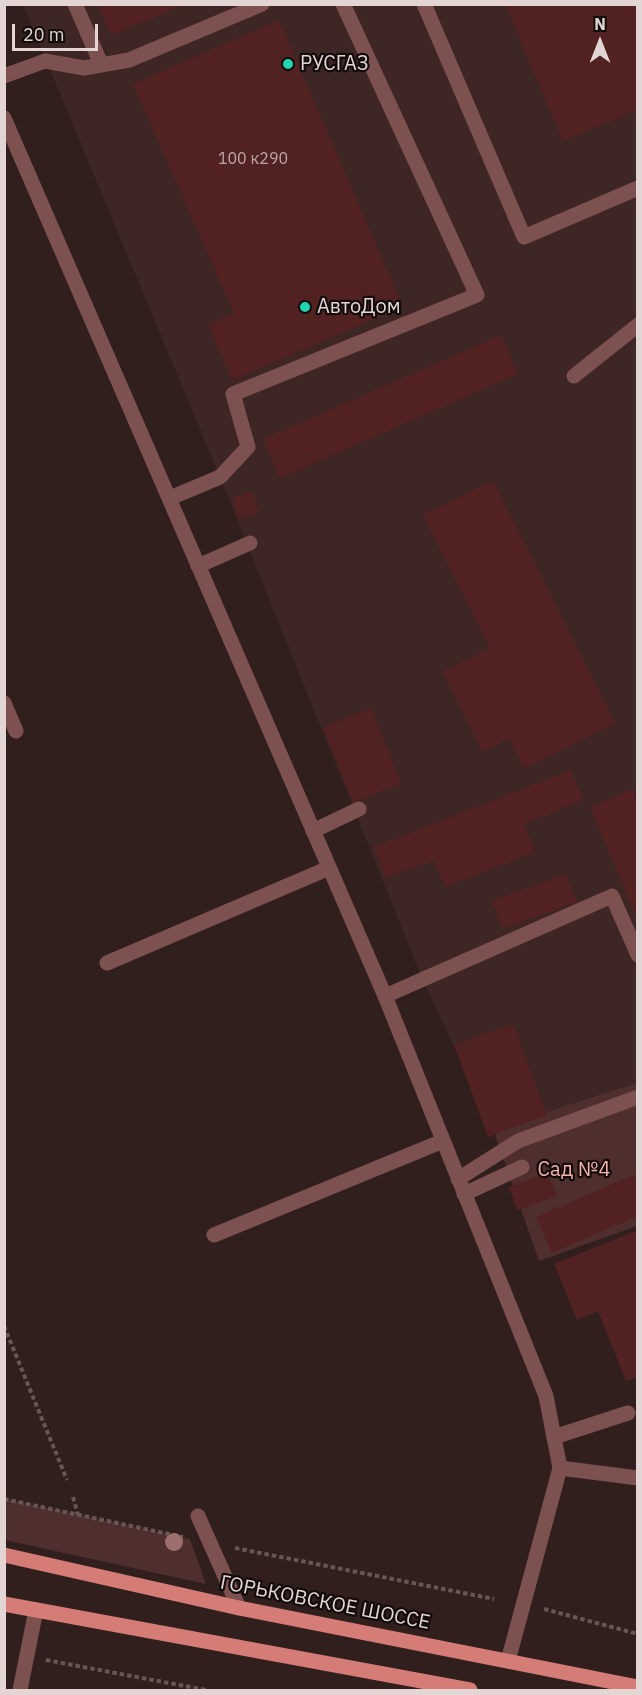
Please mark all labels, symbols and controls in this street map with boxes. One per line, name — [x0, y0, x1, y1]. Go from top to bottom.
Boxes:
scale bar — [15, 12, 100, 50]
north arrow — [570, 12, 630, 72]
text: N — [594, 14, 606, 34]
text: 20 m — [23, 23, 65, 46]
place label: РУСГАЗ — [300, 52, 369, 76]
marker: РУСГАЗ — [281, 57, 295, 71]
house number: 100 к290 — [218, 149, 288, 169]
place label: АвтоДом — [317, 295, 401, 319]
marker: АвтоДом — [298, 300, 312, 314]
park label: Сад №4 — [538, 1158, 610, 1182]
street label: ГОРЬКОВСКОЕ ШОССЕ — [218, 1571, 432, 1635]

